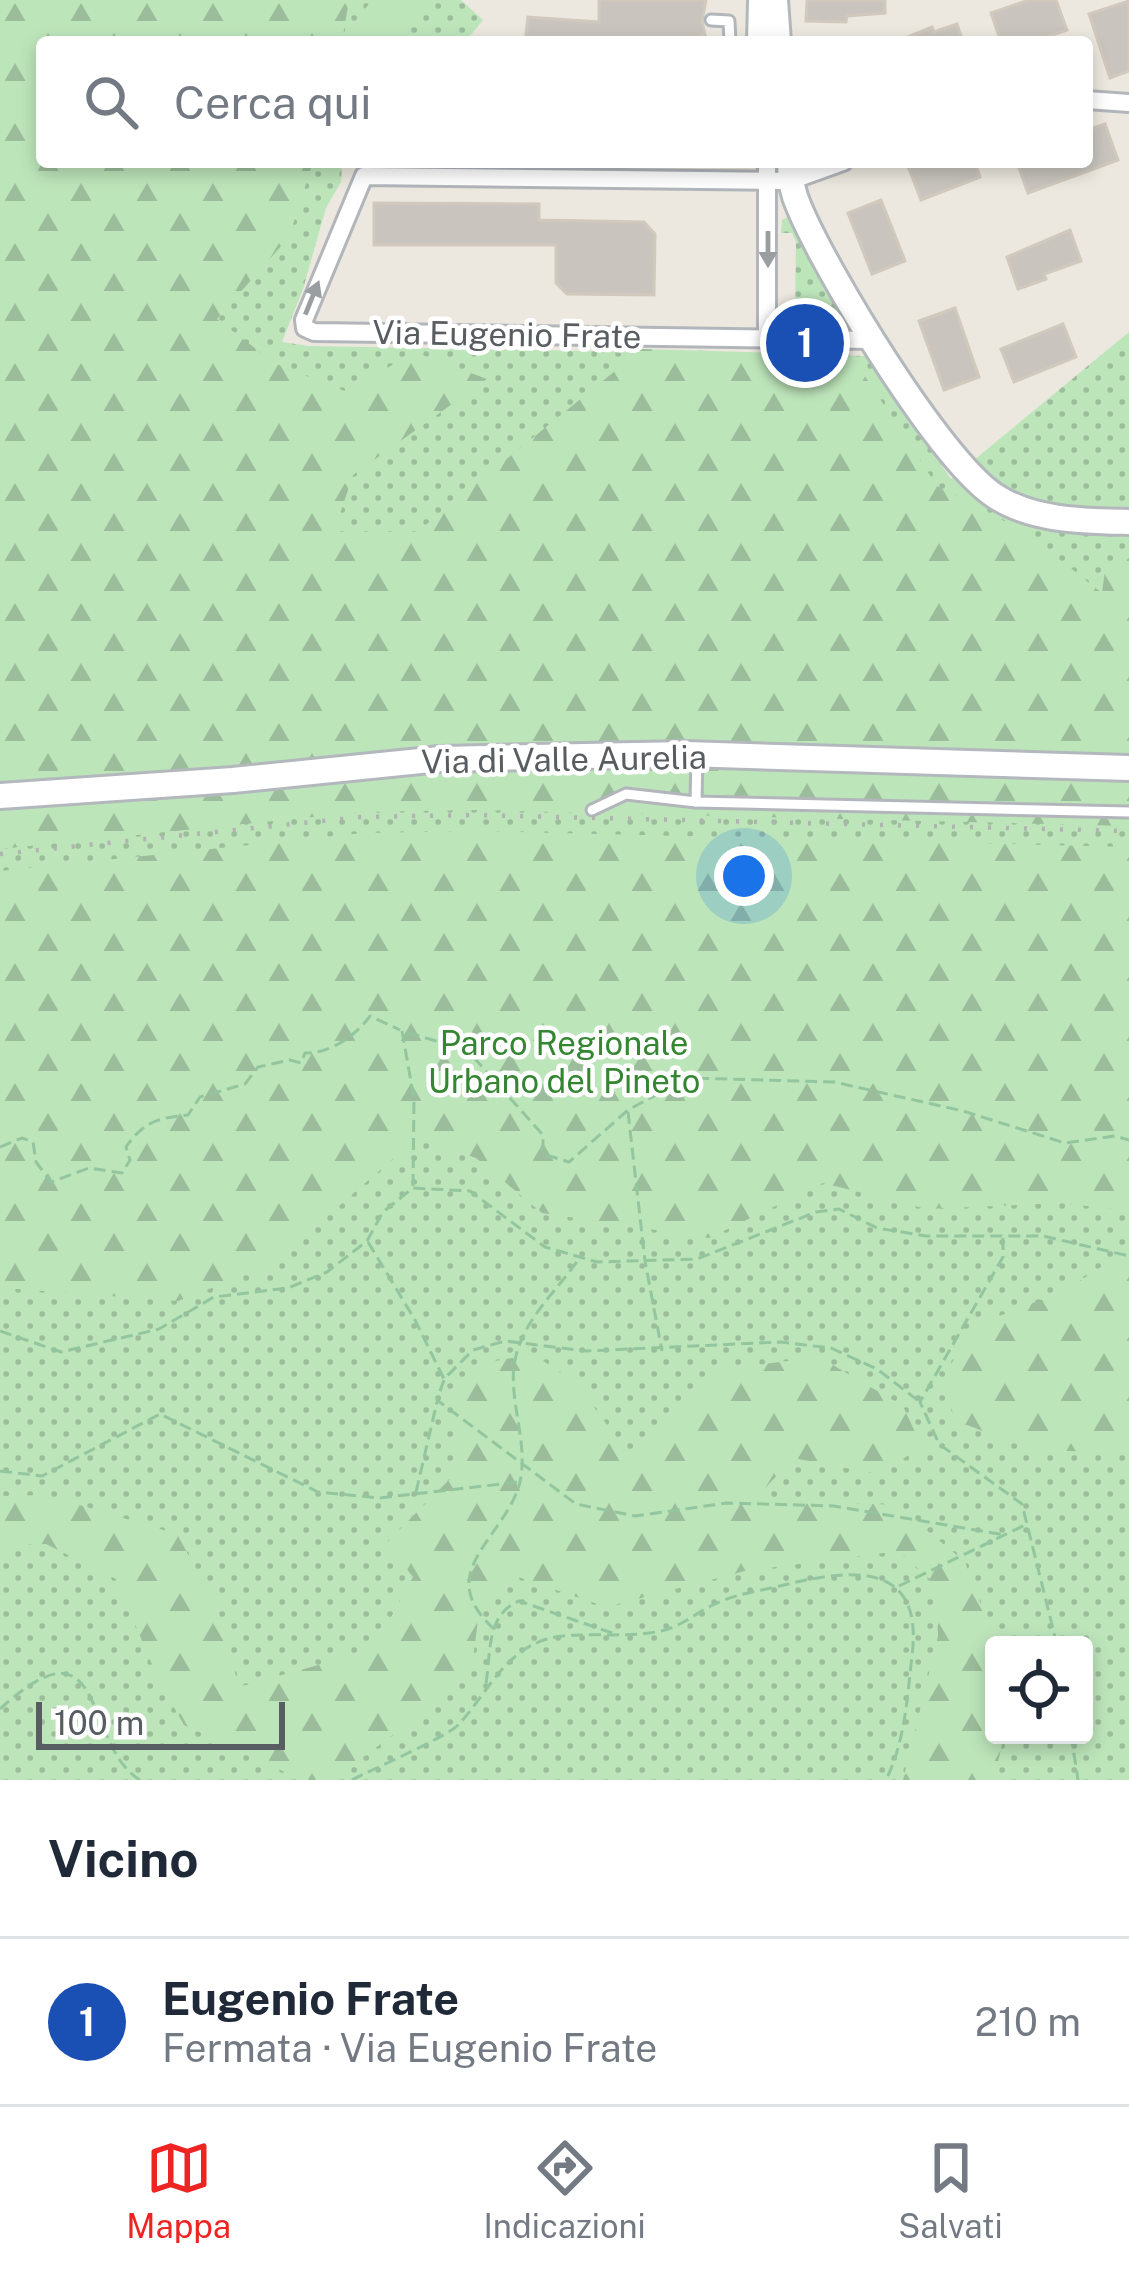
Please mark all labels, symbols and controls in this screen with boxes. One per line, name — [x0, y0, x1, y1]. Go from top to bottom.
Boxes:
search box — [36, 36, 1093, 168]
icon: search — [78, 69, 144, 135]
text: Cerca qui — [174, 76, 371, 129]
one-way arrow — [758, 231, 777, 269]
one-way arrow — [303, 279, 322, 315]
pin: 1 — [766, 298, 844, 388]
street label: Via Eugenio Frate — [372, 313, 642, 355]
street label: Via di Valle Aurelia — [421, 738, 707, 780]
your location — [714, 846, 774, 906]
park label: Parco Regionale Urbano del Pineto — [428, 1024, 700, 1100]
map controls — [985, 1636, 1093, 1744]
button: locate — [985, 1636, 1093, 1744]
scale bar — [36, 1696, 285, 1749]
text: 100 m — [54, 1704, 144, 1742]
text: Vicino — [48, 1829, 199, 1888]
text: Eugenio Frate — [162, 1972, 459, 2025]
text: 1 — [79, 1999, 95, 2045]
text: 210 m — [975, 1999, 1081, 2045]
text: Fermata · Via Eugenio Frate — [162, 2025, 657, 2071]
tab: Mappa — [126, 2135, 231, 2245]
tab: Indicazioni — [484, 2135, 646, 2245]
tab: Salvati — [898, 2135, 1003, 2245]

